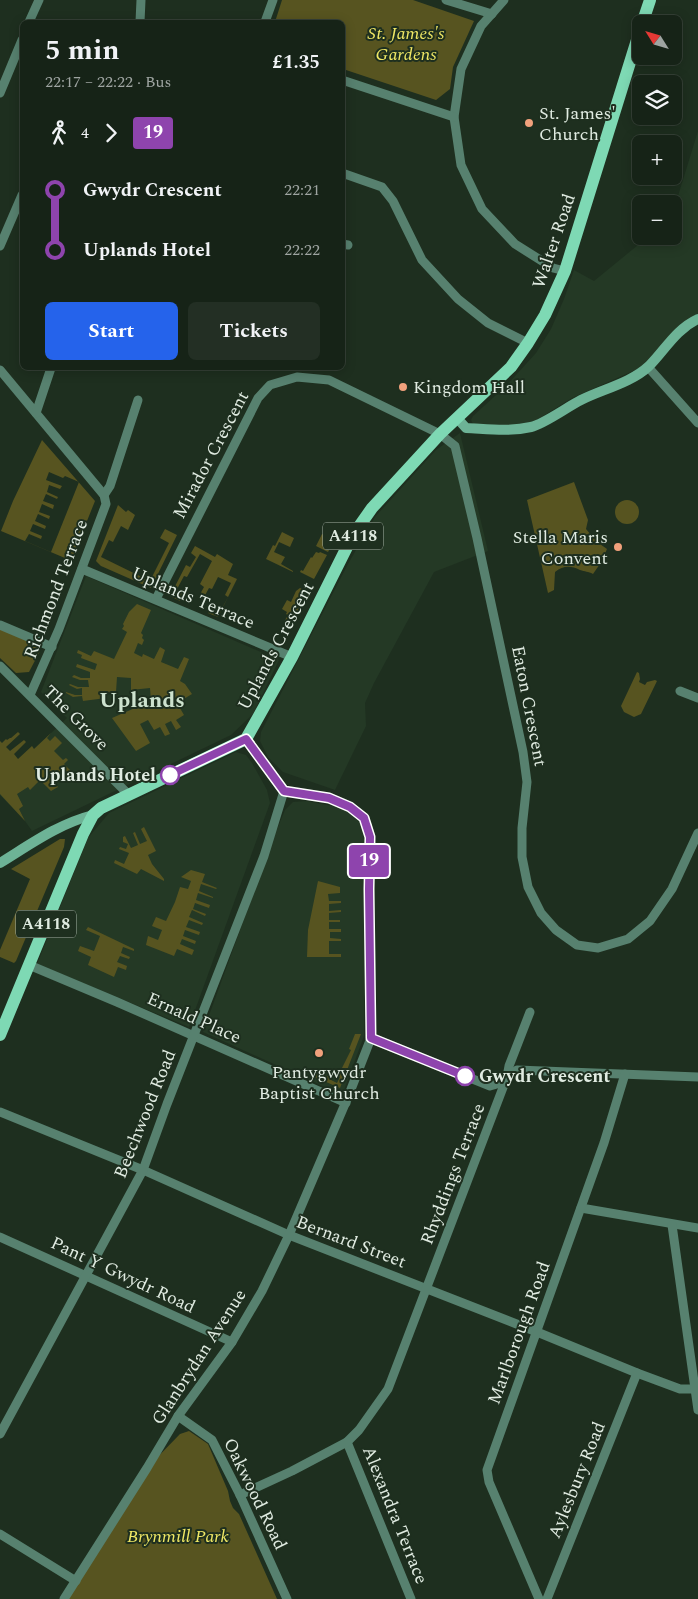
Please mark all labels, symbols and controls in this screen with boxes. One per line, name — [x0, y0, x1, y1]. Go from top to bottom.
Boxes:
north arrow — [632, 15, 682, 65]
map controls — [632, 15, 682, 245]
park label: St. James's Gardens — [368, 20, 445, 68]
text: 5 min — [45, 29, 120, 72]
text: £1.35 — [272, 48, 320, 77]
text: 22:17 – 22:22 · Bus — [45, 70, 171, 94]
button: layers — [632, 75, 682, 125]
place label: St. James' Church — [539, 100, 616, 148]
marker: St. James' Church — [523, 117, 535, 129]
icon: walk — [45, 119, 73, 147]
icon: forward — [97, 119, 125, 147]
text: 19 — [143, 119, 163, 146]
text: 4 — [81, 121, 89, 145]
button: + — [632, 135, 682, 185]
text: Gwydr Crescent — [83, 176, 222, 205]
text: 22:21 — [284, 178, 320, 202]
street label: Walter Road — [525, 190, 583, 292]
button: − — [632, 195, 682, 245]
text: Uplands Hotel — [83, 236, 211, 265]
text: 22:22 — [284, 238, 320, 262]
button: Start — [45, 302, 178, 360]
button: Tickets — [188, 302, 320, 360]
place label: Kingdom Hall — [413, 374, 525, 401]
marker: Kingdom Hall — [397, 381, 409, 393]
street label: Mirador Crescent — [166, 386, 256, 524]
street label: Richmond Terrace — [17, 515, 95, 663]
road number: A4118 — [323, 522, 383, 550]
place label: Stella Maris Convent — [513, 524, 608, 572]
marker: Stella Maris Convent — [612, 541, 624, 553]
street label: Uplands Terrace — [127, 560, 259, 636]
street label: Uplands Crescent — [231, 577, 321, 715]
street label: Eaton Crescent — [504, 643, 554, 769]
street label: The Grove — [37, 679, 115, 757]
district label: Uplands — [99, 684, 185, 717]
place label: Uplands Hotel — [35, 762, 156, 789]
marker: Uplands Hotel — [160, 765, 180, 785]
line badge: 19 — [346, 845, 392, 877]
text: 19 — [359, 847, 379, 874]
road number: A4118 — [16, 911, 76, 938]
street label: Ernald Place — [142, 985, 246, 1051]
street label: Beechwood Road — [107, 1046, 183, 1182]
marker: Pantygwydr Baptist Church — [313, 1047, 325, 1059]
place label: Pantygwydr Baptist Church — [258, 1059, 380, 1107]
place label: Gwydr Crescent — [479, 1063, 610, 1090]
marker: Gwydr Crescent — [455, 1066, 475, 1086]
street label: Rhyddings Terrace — [414, 1099, 492, 1249]
street label: Bernard Street — [292, 1209, 410, 1275]
street label: Pant Y Gwydr Road — [46, 1230, 200, 1320]
street label: Marlborough Road — [481, 1258, 557, 1408]
street label: Glanbrydan Avenue — [145, 1284, 253, 1430]
street label: Aylesbury Road — [541, 1417, 613, 1543]
street label: Oakwood Road — [216, 1433, 294, 1555]
street label: Alexandra Terrace — [355, 1442, 435, 1588]
park label: Brynmill Park — [127, 1523, 230, 1550]

